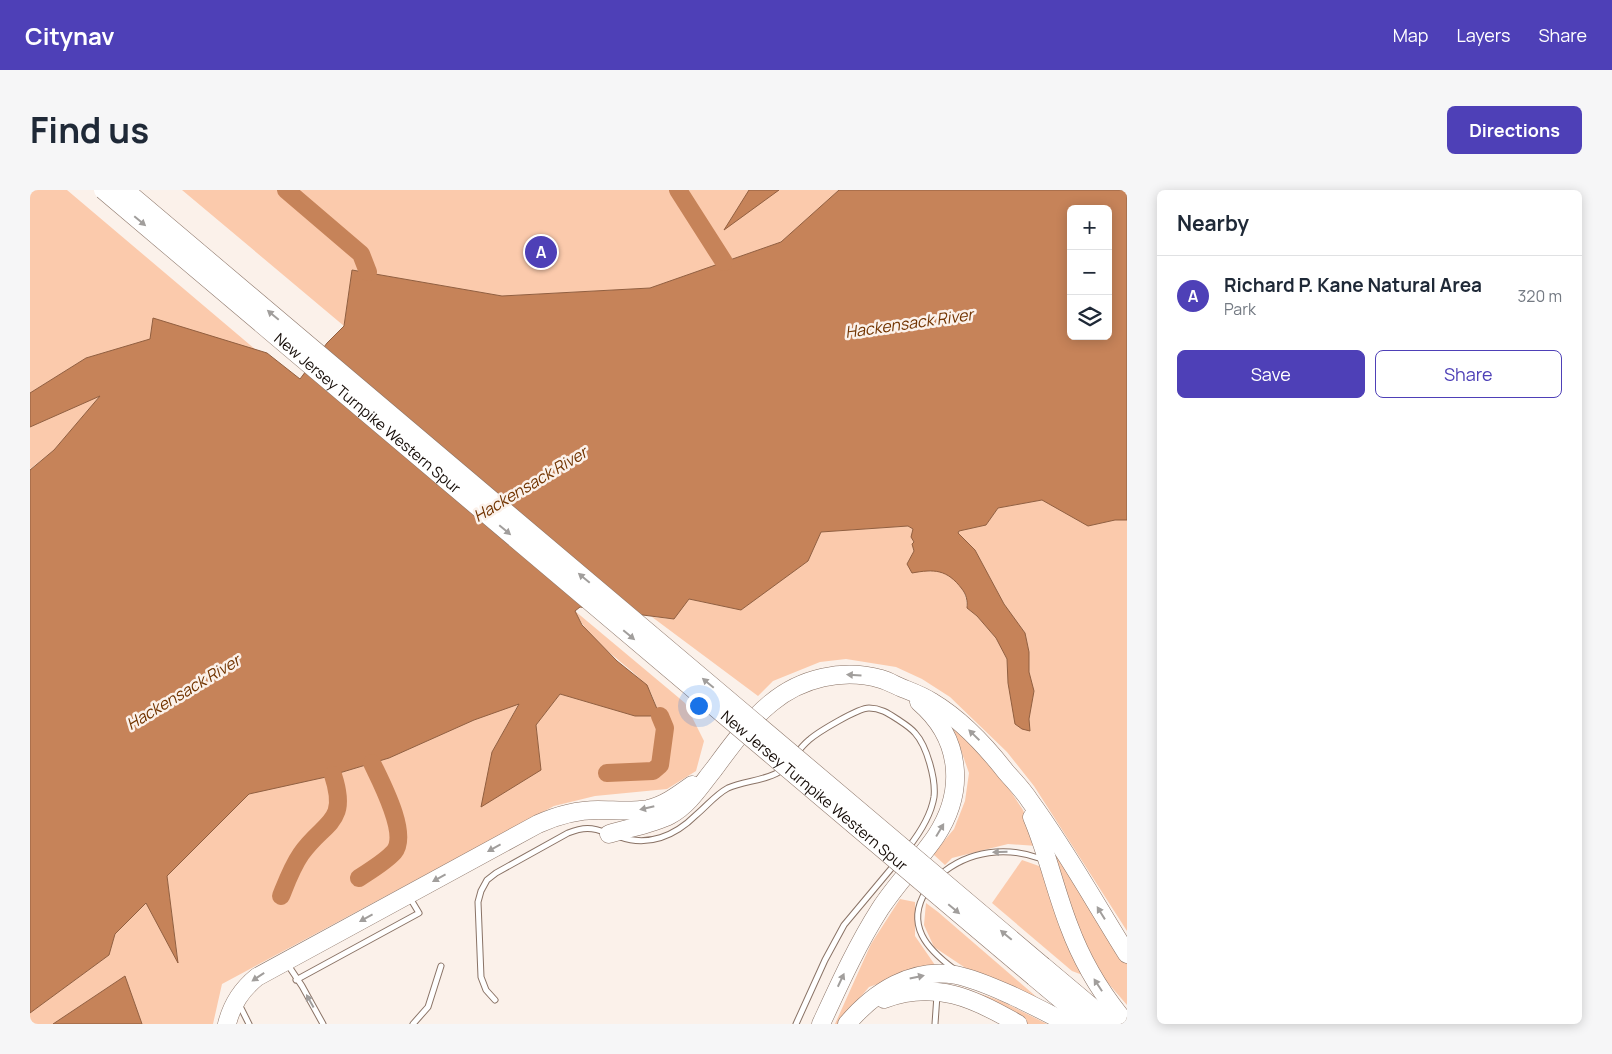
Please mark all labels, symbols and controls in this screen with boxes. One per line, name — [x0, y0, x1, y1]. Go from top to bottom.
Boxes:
text: Citynav — [25, 19, 115, 52]
text: Map — [1393, 23, 1428, 47]
text: Layers — [1456, 23, 1510, 47]
text: Share — [1538, 23, 1587, 47]
text: Find us — [30, 106, 149, 154]
button: Directions — [1447, 106, 1582, 154]
map controls — [1067, 205, 1112, 340]
button: + — [1067, 205, 1112, 250]
text: Nearby — [1177, 209, 1249, 237]
one-way arrow — [134, 216, 147, 227]
pin: A — [525, 233, 557, 271]
button: − — [1067, 250, 1112, 295]
text: Richard P. Kane Natural Area — [1224, 272, 1482, 298]
text: A — [1188, 285, 1198, 307]
text: 320 m — [1518, 285, 1562, 307]
button: layers — [1067, 295, 1112, 340]
text: Park — [1224, 298, 1256, 320]
water label: Hackensack River — [844, 303, 977, 343]
one-way arrow — [267, 309, 279, 321]
street label: New Jersey Turnpike Western Spur — [270, 328, 466, 498]
button: Save — [1177, 350, 1365, 398]
button: Share — [1375, 350, 1562, 398]
water label: Hackensack River — [469, 440, 593, 527]
one-way arrow — [498, 524, 511, 535]
one-way arrow — [578, 573, 590, 584]
one-way arrow — [622, 629, 635, 640]
water label: Hackensack River — [122, 648, 246, 735]
one-way arrow — [846, 670, 862, 678]
one-way arrow — [702, 678, 714, 689]
your location — [686, 693, 712, 719]
street label: New Jersey Turnpike Western Spur — [716, 706, 913, 876]
one-way arrow — [968, 730, 980, 742]
one-way arrow — [640, 804, 655, 812]
one-way arrow — [935, 823, 944, 836]
one-way arrow — [486, 844, 501, 852]
one-way arrow — [992, 848, 1008, 856]
one-way arrow — [433, 873, 446, 882]
one-way arrow — [947, 903, 960, 914]
one-way arrow — [1097, 906, 1106, 920]
one-way arrow — [358, 914, 373, 922]
one-way arrow — [1000, 929, 1013, 940]
one-way arrow — [252, 972, 265, 982]
one-way arrow — [838, 973, 846, 987]
one-way arrow — [909, 973, 924, 981]
one-way arrow — [1093, 978, 1103, 991]
one-way arrow — [306, 995, 315, 1008]

